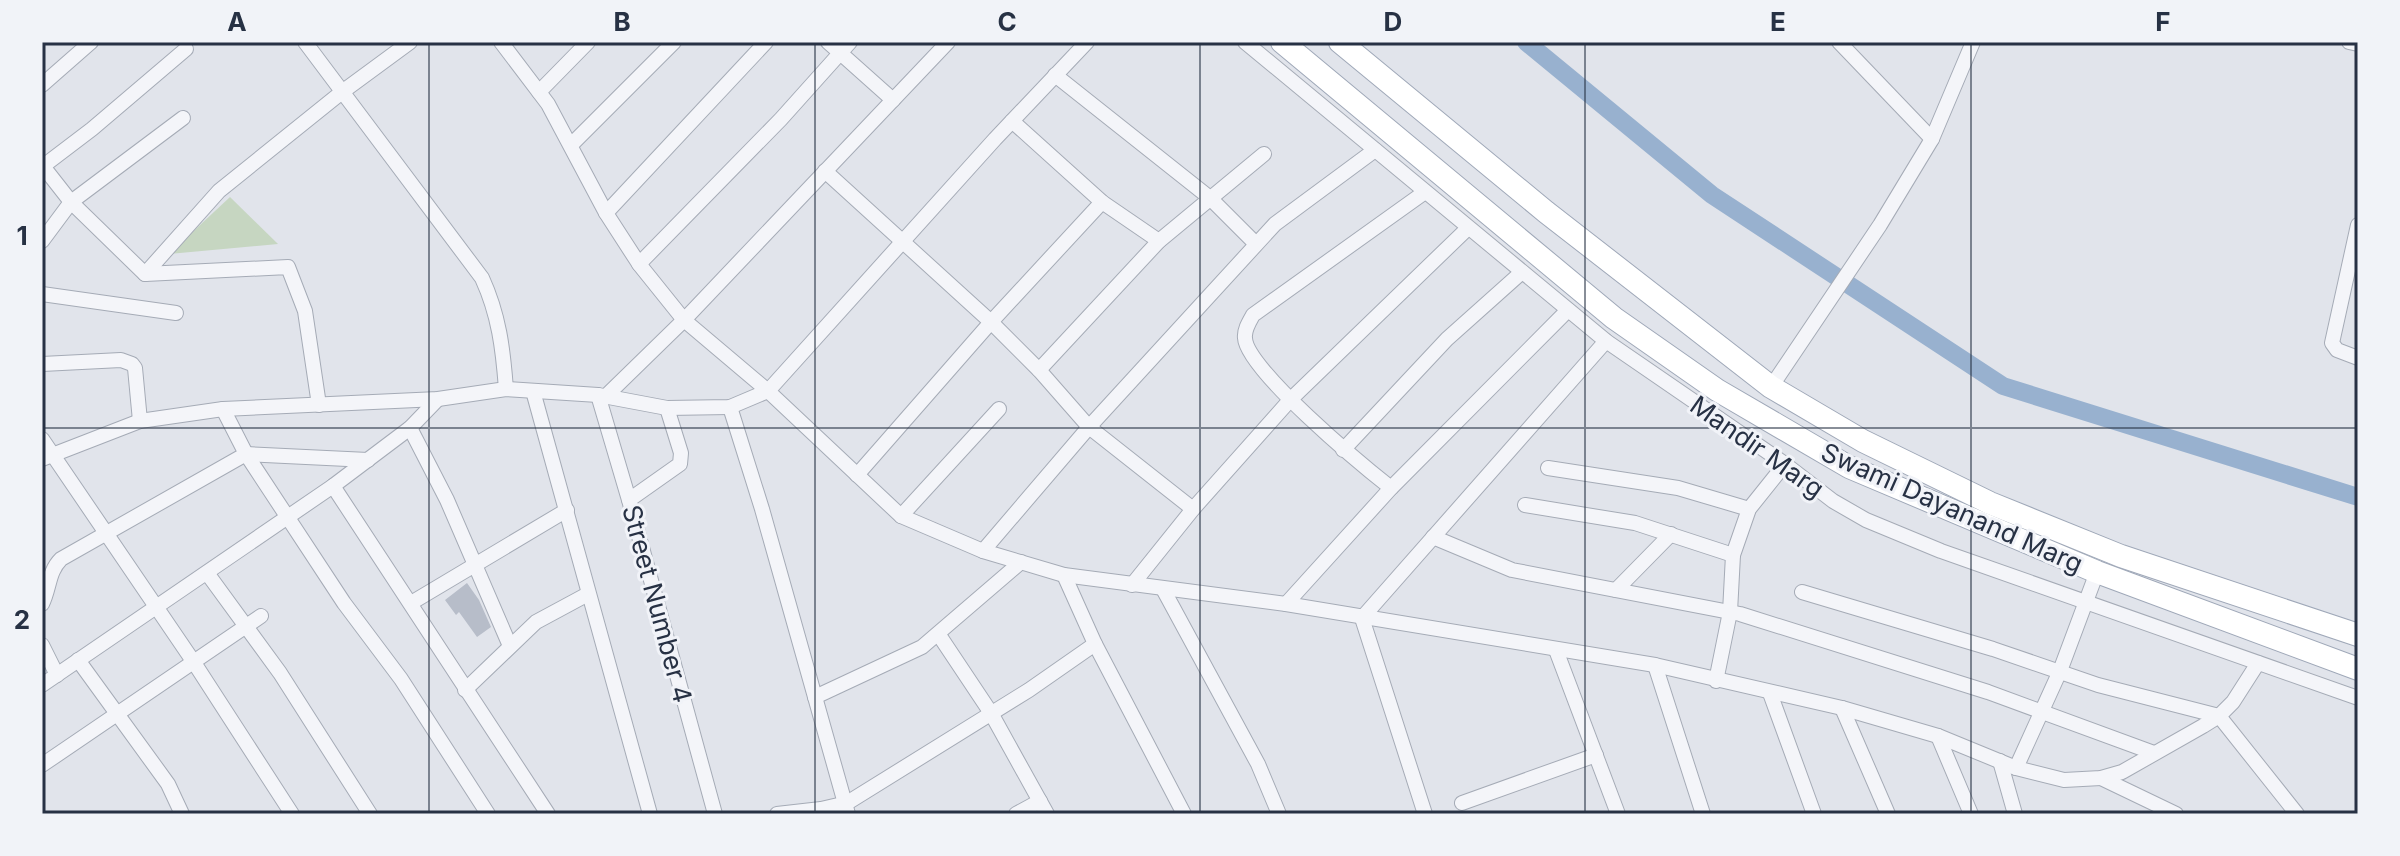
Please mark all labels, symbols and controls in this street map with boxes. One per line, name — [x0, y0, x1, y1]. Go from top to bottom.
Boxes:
text: A — [227, 6, 247, 37]
text: B — [613, 6, 631, 37]
text: C — [997, 6, 1017, 37]
text: D — [1384, 6, 1402, 37]
text: E — [1770, 6, 1786, 37]
text: F — [2155, 6, 2171, 37]
text: 1 — [16, 220, 28, 251]
street label: Mandir Marg — [1684, 389, 1830, 504]
street label: Swami Dayanand Marg — [1817, 436, 2088, 579]
street label: Street Number 4 — [616, 502, 699, 706]
text: 2 — [14, 604, 30, 635]

